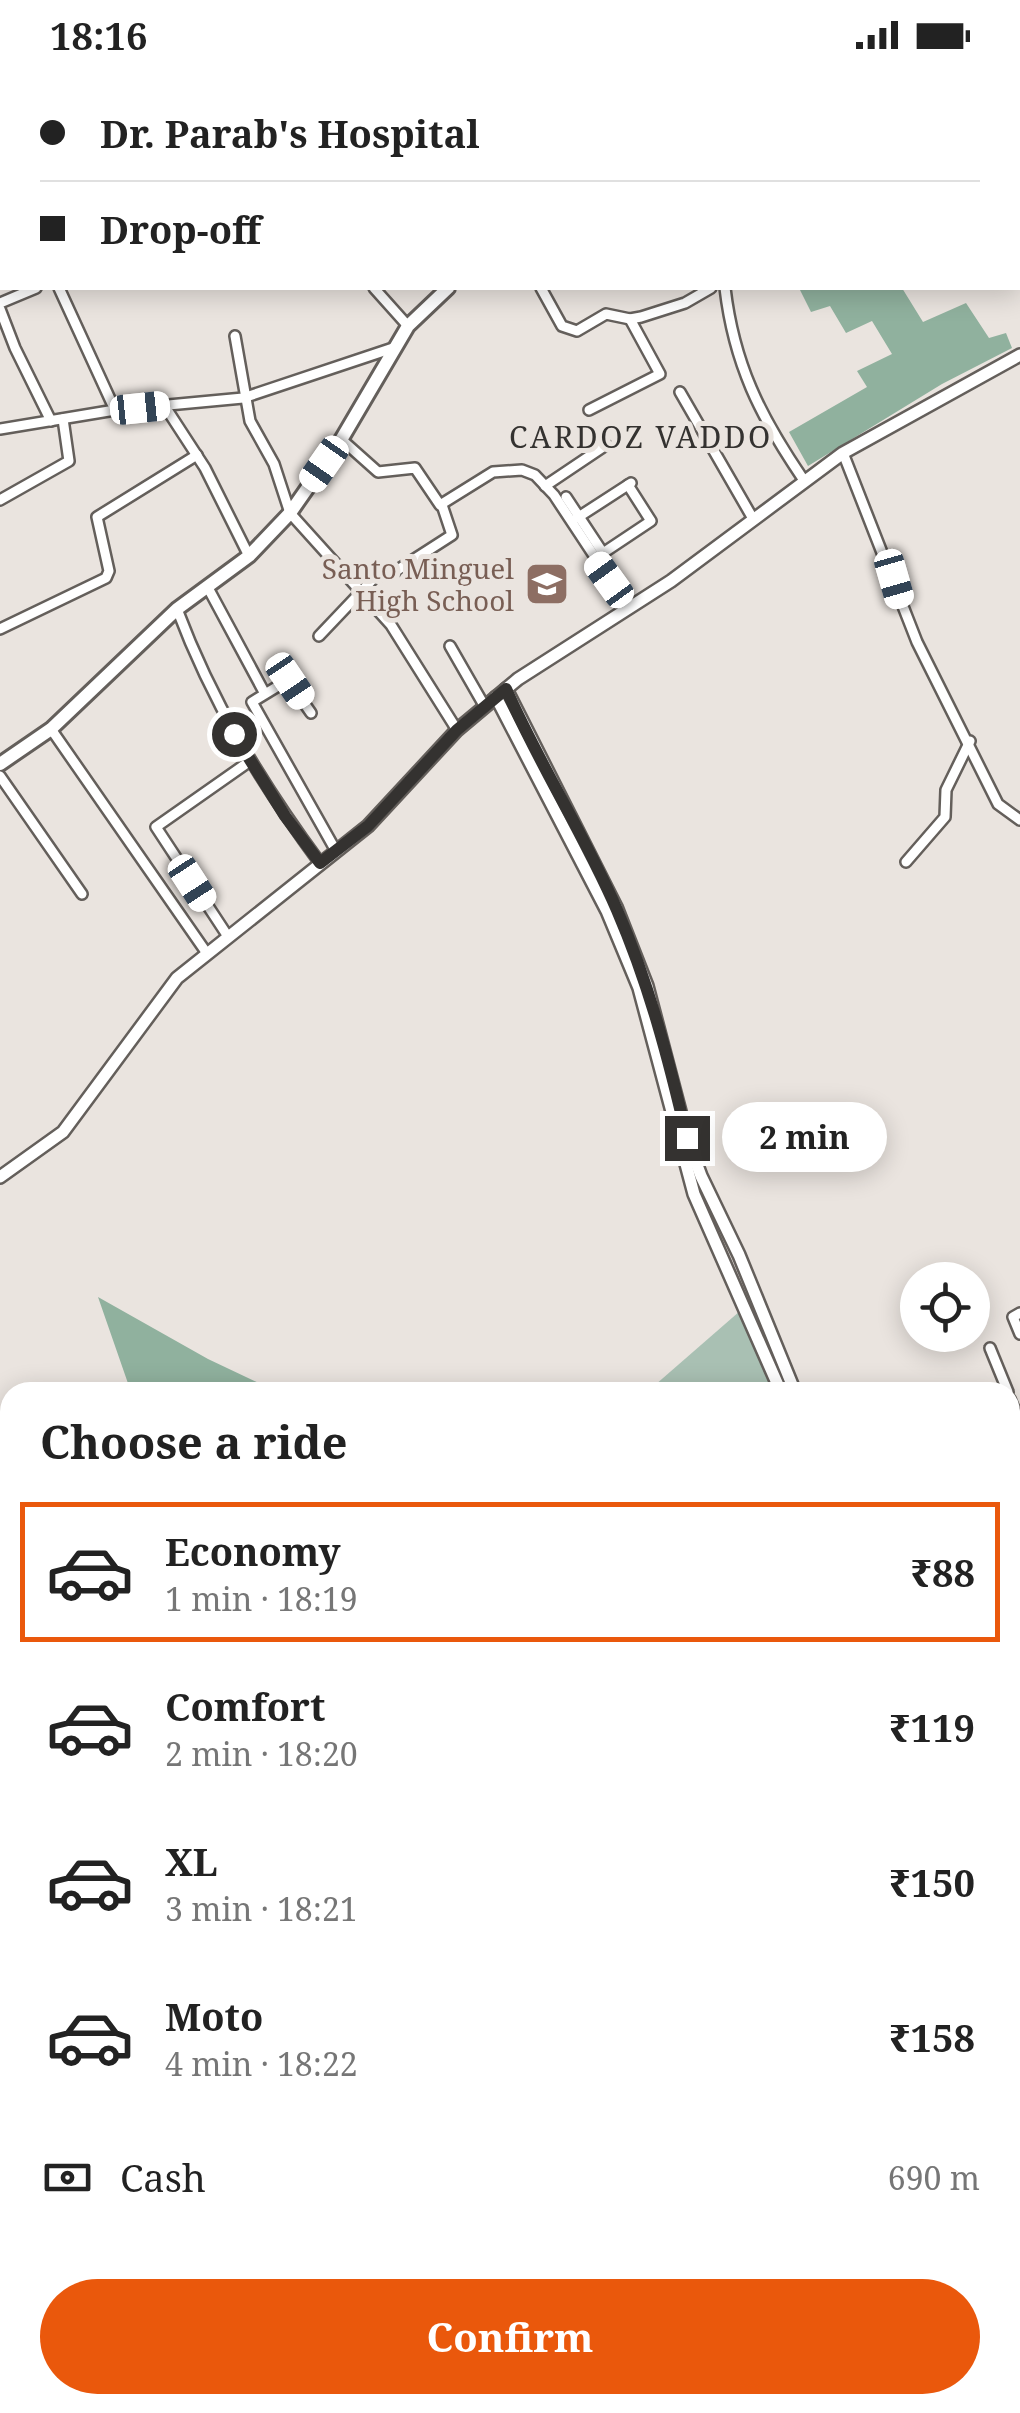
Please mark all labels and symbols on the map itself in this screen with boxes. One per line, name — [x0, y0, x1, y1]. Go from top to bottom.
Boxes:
car — [109, 390, 171, 426]
district label: CARDOZ VADDO — [509, 416, 773, 457]
car — [295, 431, 353, 497]
car — [871, 546, 917, 612]
car — [579, 547, 639, 613]
place label: Santo Minguel High School — [322, 549, 514, 619]
school or university icon: Santo Minguel High School — [524, 561, 570, 607]
car — [261, 648, 319, 714]
route start — [212, 712, 257, 757]
car — [163, 850, 221, 916]
callout: 2 min — [722, 1103, 887, 1173]
route end — [665, 1116, 710, 1161]

